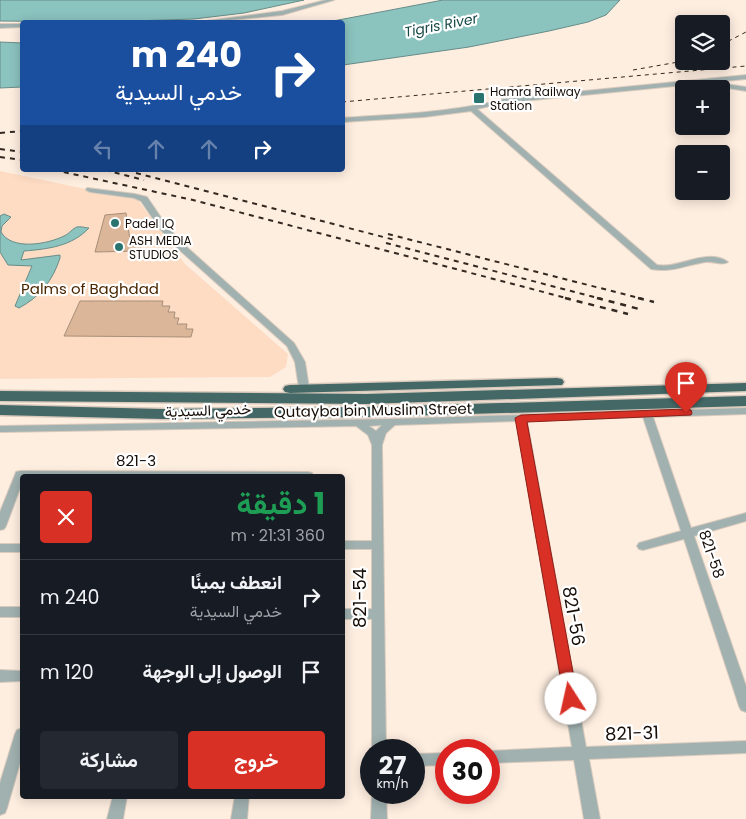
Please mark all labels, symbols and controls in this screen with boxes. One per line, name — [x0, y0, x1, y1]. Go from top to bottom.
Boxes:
water label: Tigris River — [403, 8, 480, 42]
map controls — [675, 15, 730, 200]
button: layers — [675, 15, 730, 70]
text: 240 m — [131, 30, 242, 79]
icon: right — [260, 40, 325, 105]
text: خدمي السيدية — [115, 77, 242, 108]
button: + — [675, 80, 730, 135]
place label: Hamra Railway Station — [490, 83, 581, 114]
marker: Hamra Railway Station — [472, 91, 486, 105]
icon: left — [89, 135, 117, 163]
icon: ahead — [142, 135, 170, 163]
icon: ahead — [195, 135, 223, 163]
icon: right — [248, 135, 276, 163]
button: − — [675, 145, 730, 200]
place label: Padel IQ — [125, 215, 175, 232]
marker: Padel IQ — [109, 217, 121, 229]
place label: ASH MEDIA STUDIOS — [129, 232, 192, 263]
marker: ASH MEDIA STUDIOS — [113, 241, 125, 253]
park label: Palms of Baghdad — [21, 278, 159, 299]
pin — [665, 362, 707, 413]
icon: arrive — [672, 369, 700, 397]
street label: خدمي السيدية — [164, 398, 252, 425]
street label: Qutayba bin Muslim Street — [274, 398, 472, 422]
street label: 821-3 — [116, 450, 156, 471]
text: 1 دقيقة — [237, 482, 325, 525]
button: close — [40, 491, 92, 543]
text: 360 m · 21:31 — [230, 524, 325, 547]
street label: 821-58 — [694, 527, 730, 581]
street label: 821-54 — [347, 568, 372, 628]
text: انعطف يمينًا — [190, 569, 282, 596]
icon: right — [297, 583, 325, 611]
text: 240 m — [40, 584, 99, 611]
street label: 821-56 — [556, 584, 592, 648]
text: خدمي السيدية — [190, 600, 282, 623]
text: الوصول إلى الوجهة — [143, 658, 282, 685]
icon: arrive — [297, 658, 325, 686]
text: 120 m — [40, 659, 94, 686]
position arrow — [544, 672, 596, 724]
street label: 821-31 — [605, 720, 659, 746]
button: مشاركة — [40, 731, 178, 789]
button: خروج — [188, 731, 325, 789]
speed limit sign: 30 — [435, 739, 500, 804]
text: 27 — [379, 748, 406, 783]
text: km/h — [377, 775, 408, 792]

